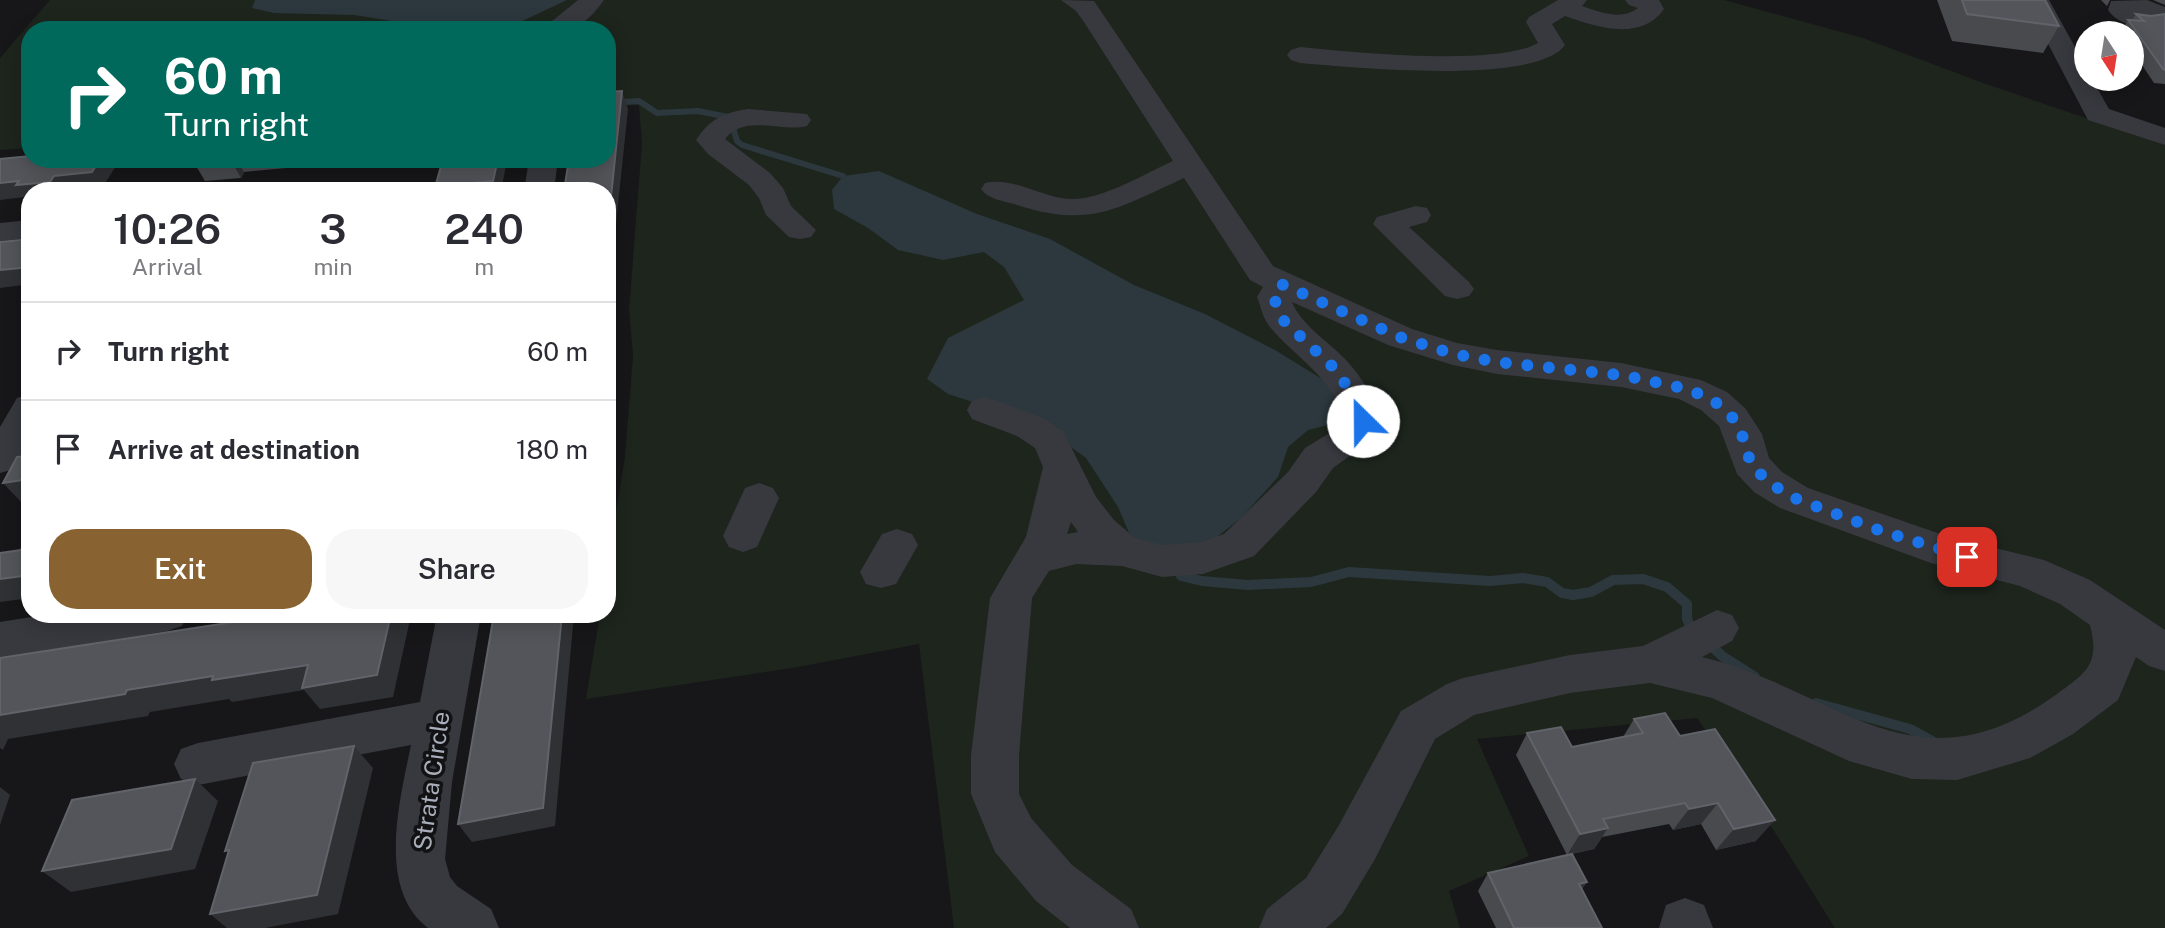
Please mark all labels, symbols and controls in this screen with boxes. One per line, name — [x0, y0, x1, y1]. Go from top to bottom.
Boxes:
north arrow — [2074, 21, 2144, 91]
map controls — [2074, 21, 2144, 91]
text: 60 m — [164, 47, 283, 105]
icon: right — [49, 49, 140, 140]
text: Turn right — [164, 106, 309, 143]
text: 10:26 — [113, 204, 221, 253]
text: 3 — [319, 204, 347, 253]
text: 240 — [444, 204, 524, 253]
text: Arrival — [132, 253, 203, 280]
text: min — [313, 253, 352, 280]
text: m — [474, 253, 494, 280]
icon: right — [49, 332, 87, 370]
text: Turn right — [108, 336, 230, 367]
text: 60 m — [527, 336, 588, 367]
position arrow — [1326, 384, 1400, 458]
icon: arrive — [49, 430, 87, 468]
text: Arrive at destination — [108, 434, 360, 465]
text: 180 m — [516, 434, 588, 465]
pin — [1937, 527, 1997, 587]
button: Exit — [49, 529, 312, 609]
button: Share — [326, 529, 588, 609]
icon: arrive — [1948, 538, 1986, 576]
street label: Strata Circle — [407, 710, 455, 852]

